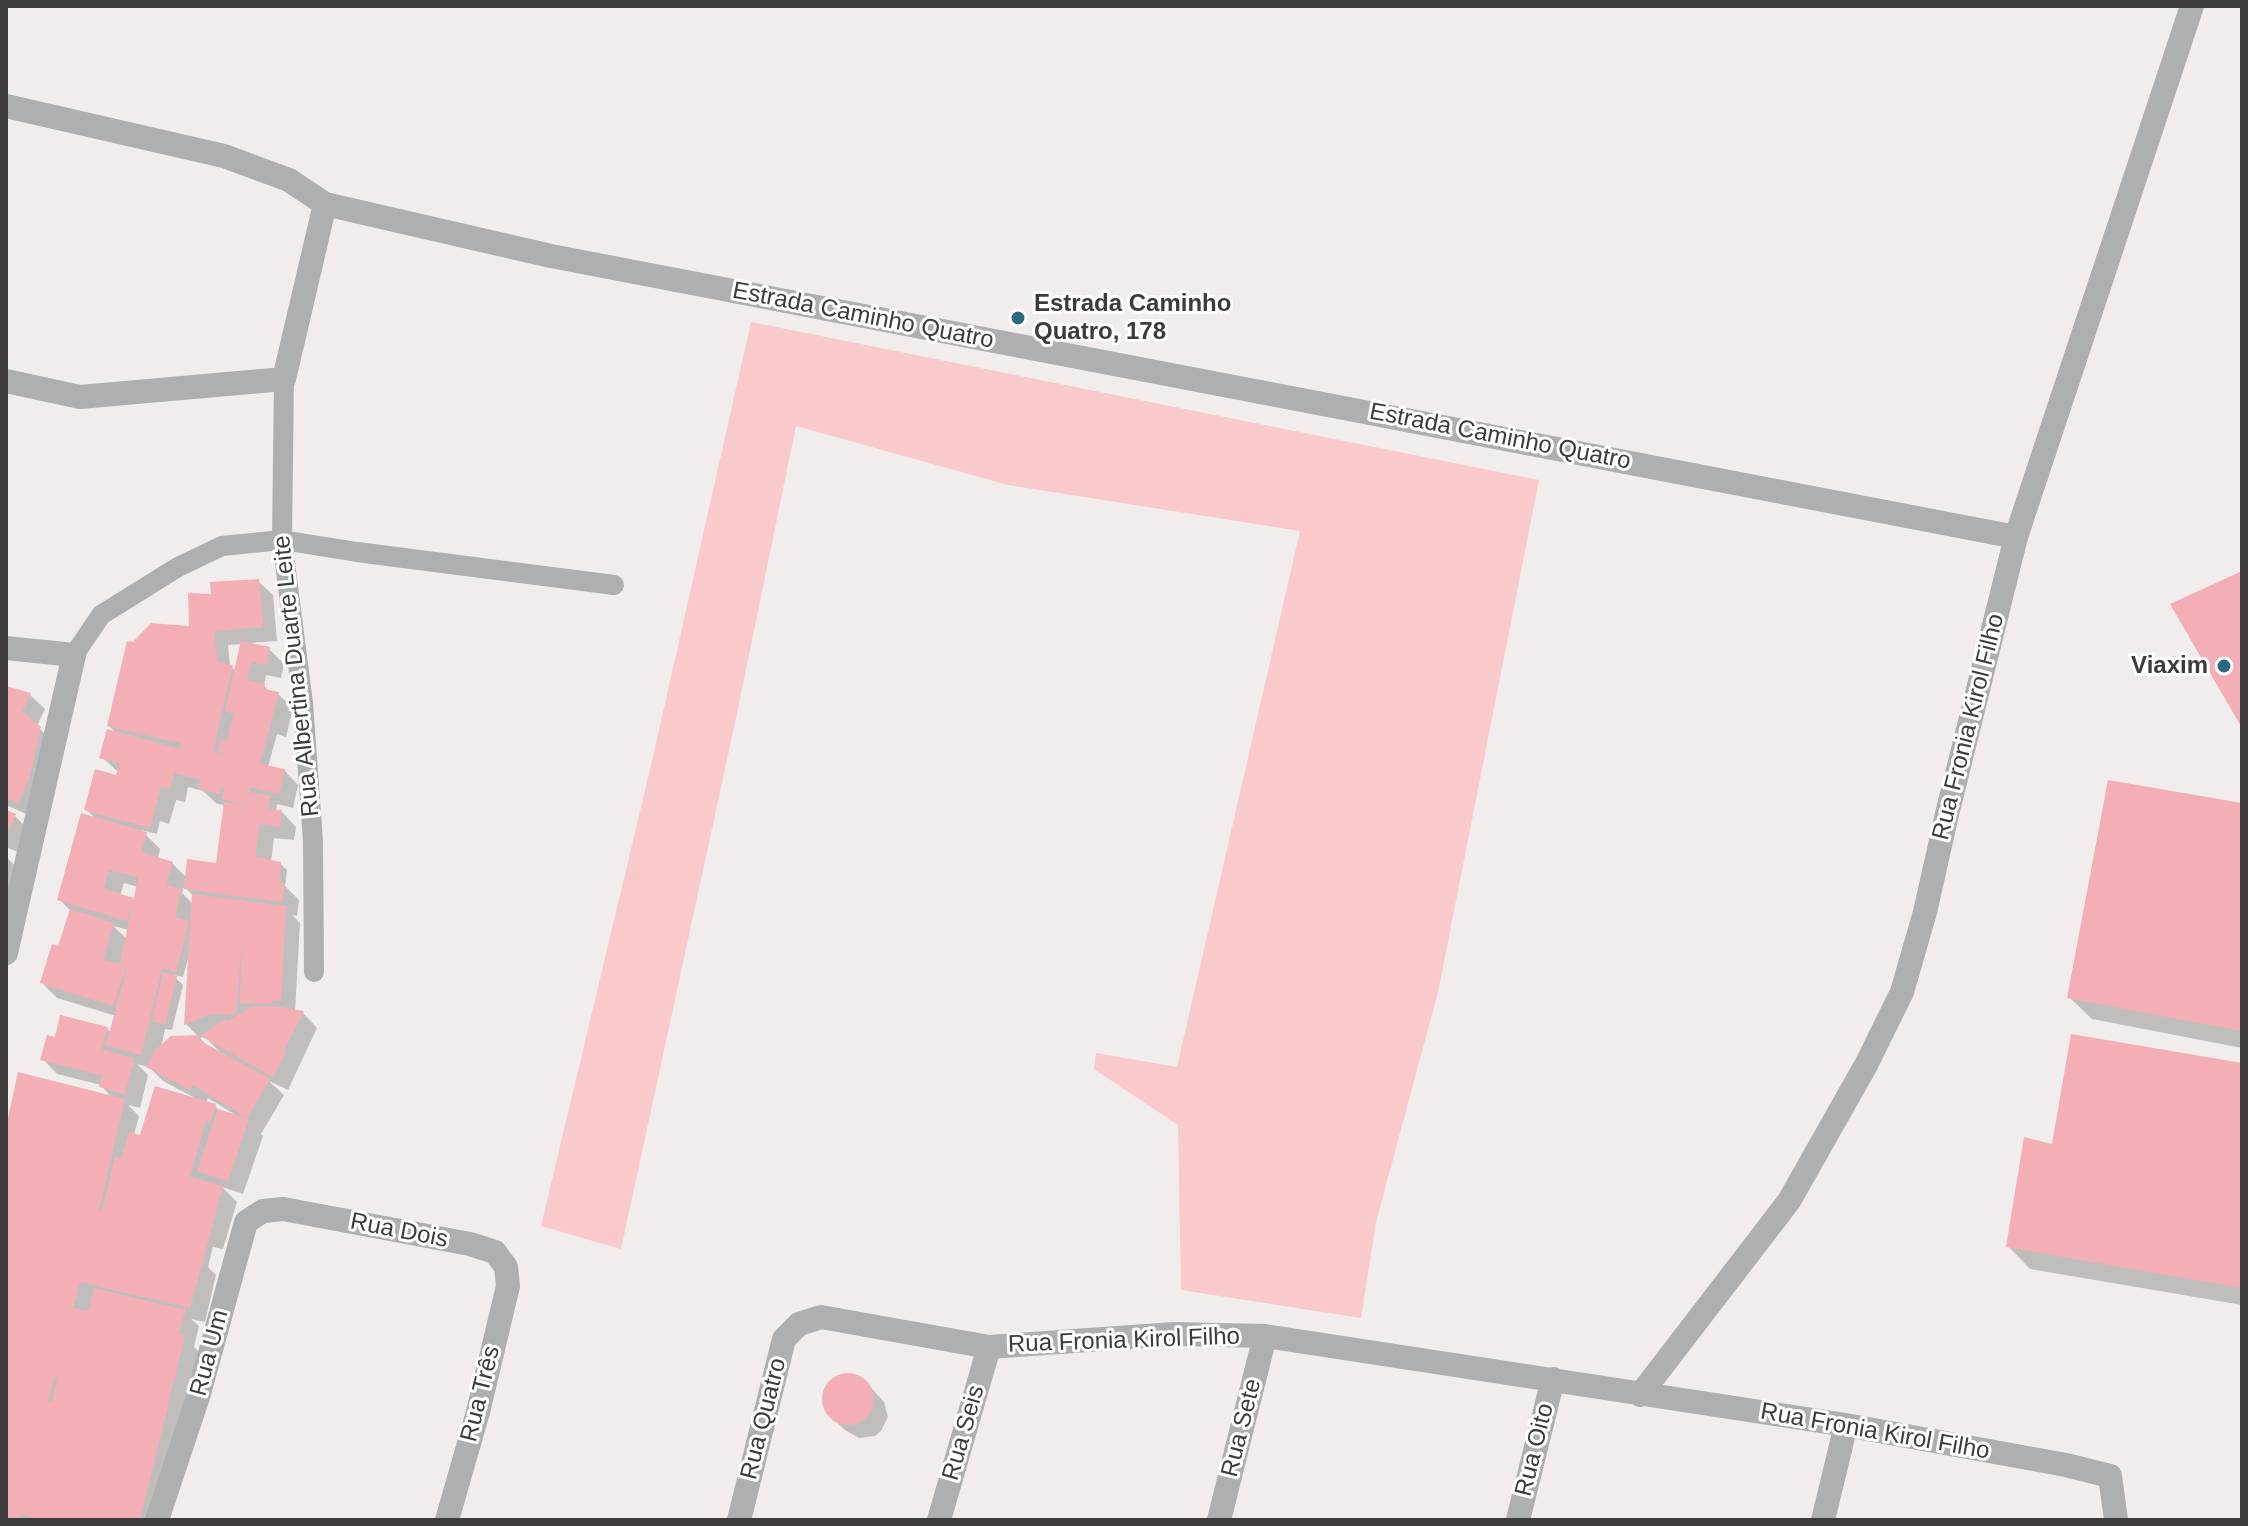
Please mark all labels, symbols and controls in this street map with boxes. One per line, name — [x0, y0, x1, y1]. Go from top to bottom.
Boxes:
street label: Estrada Caminho Quatro — [730, 277, 996, 355]
place label: Estrada Caminho Quatro, 178 — [1034, 290, 1231, 346]
marker: Estrada Caminho Quatro, 178 — [1009, 309, 1027, 327]
street label: Estrada Caminho Quatro — [1367, 398, 1633, 476]
street label: Rua Albertina Duarte Leite — [268, 534, 326, 818]
street label: Rua Fronia Kirol Filho — [1927, 611, 2011, 843]
place label: Viaxim — [2131, 652, 2208, 680]
marker: Viaxim — [2215, 657, 2233, 675]
street label: Rua Dois — [348, 1207, 450, 1255]
street label: Rua Um — [185, 1307, 235, 1399]
street label: Rua Fronia Kirol Filho — [1008, 1323, 1240, 1359]
street label: Rua Três — [455, 1343, 507, 1445]
street label: Rua Quatro — [735, 1355, 793, 1483]
street label: Rua Sete — [1216, 1376, 1268, 1480]
street label: Rua Seis — [937, 1382, 991, 1484]
street label: Rua Fronia Kirol Filho — [1758, 1398, 1992, 1466]
street label: Rua Oito — [1510, 1401, 1560, 1499]

